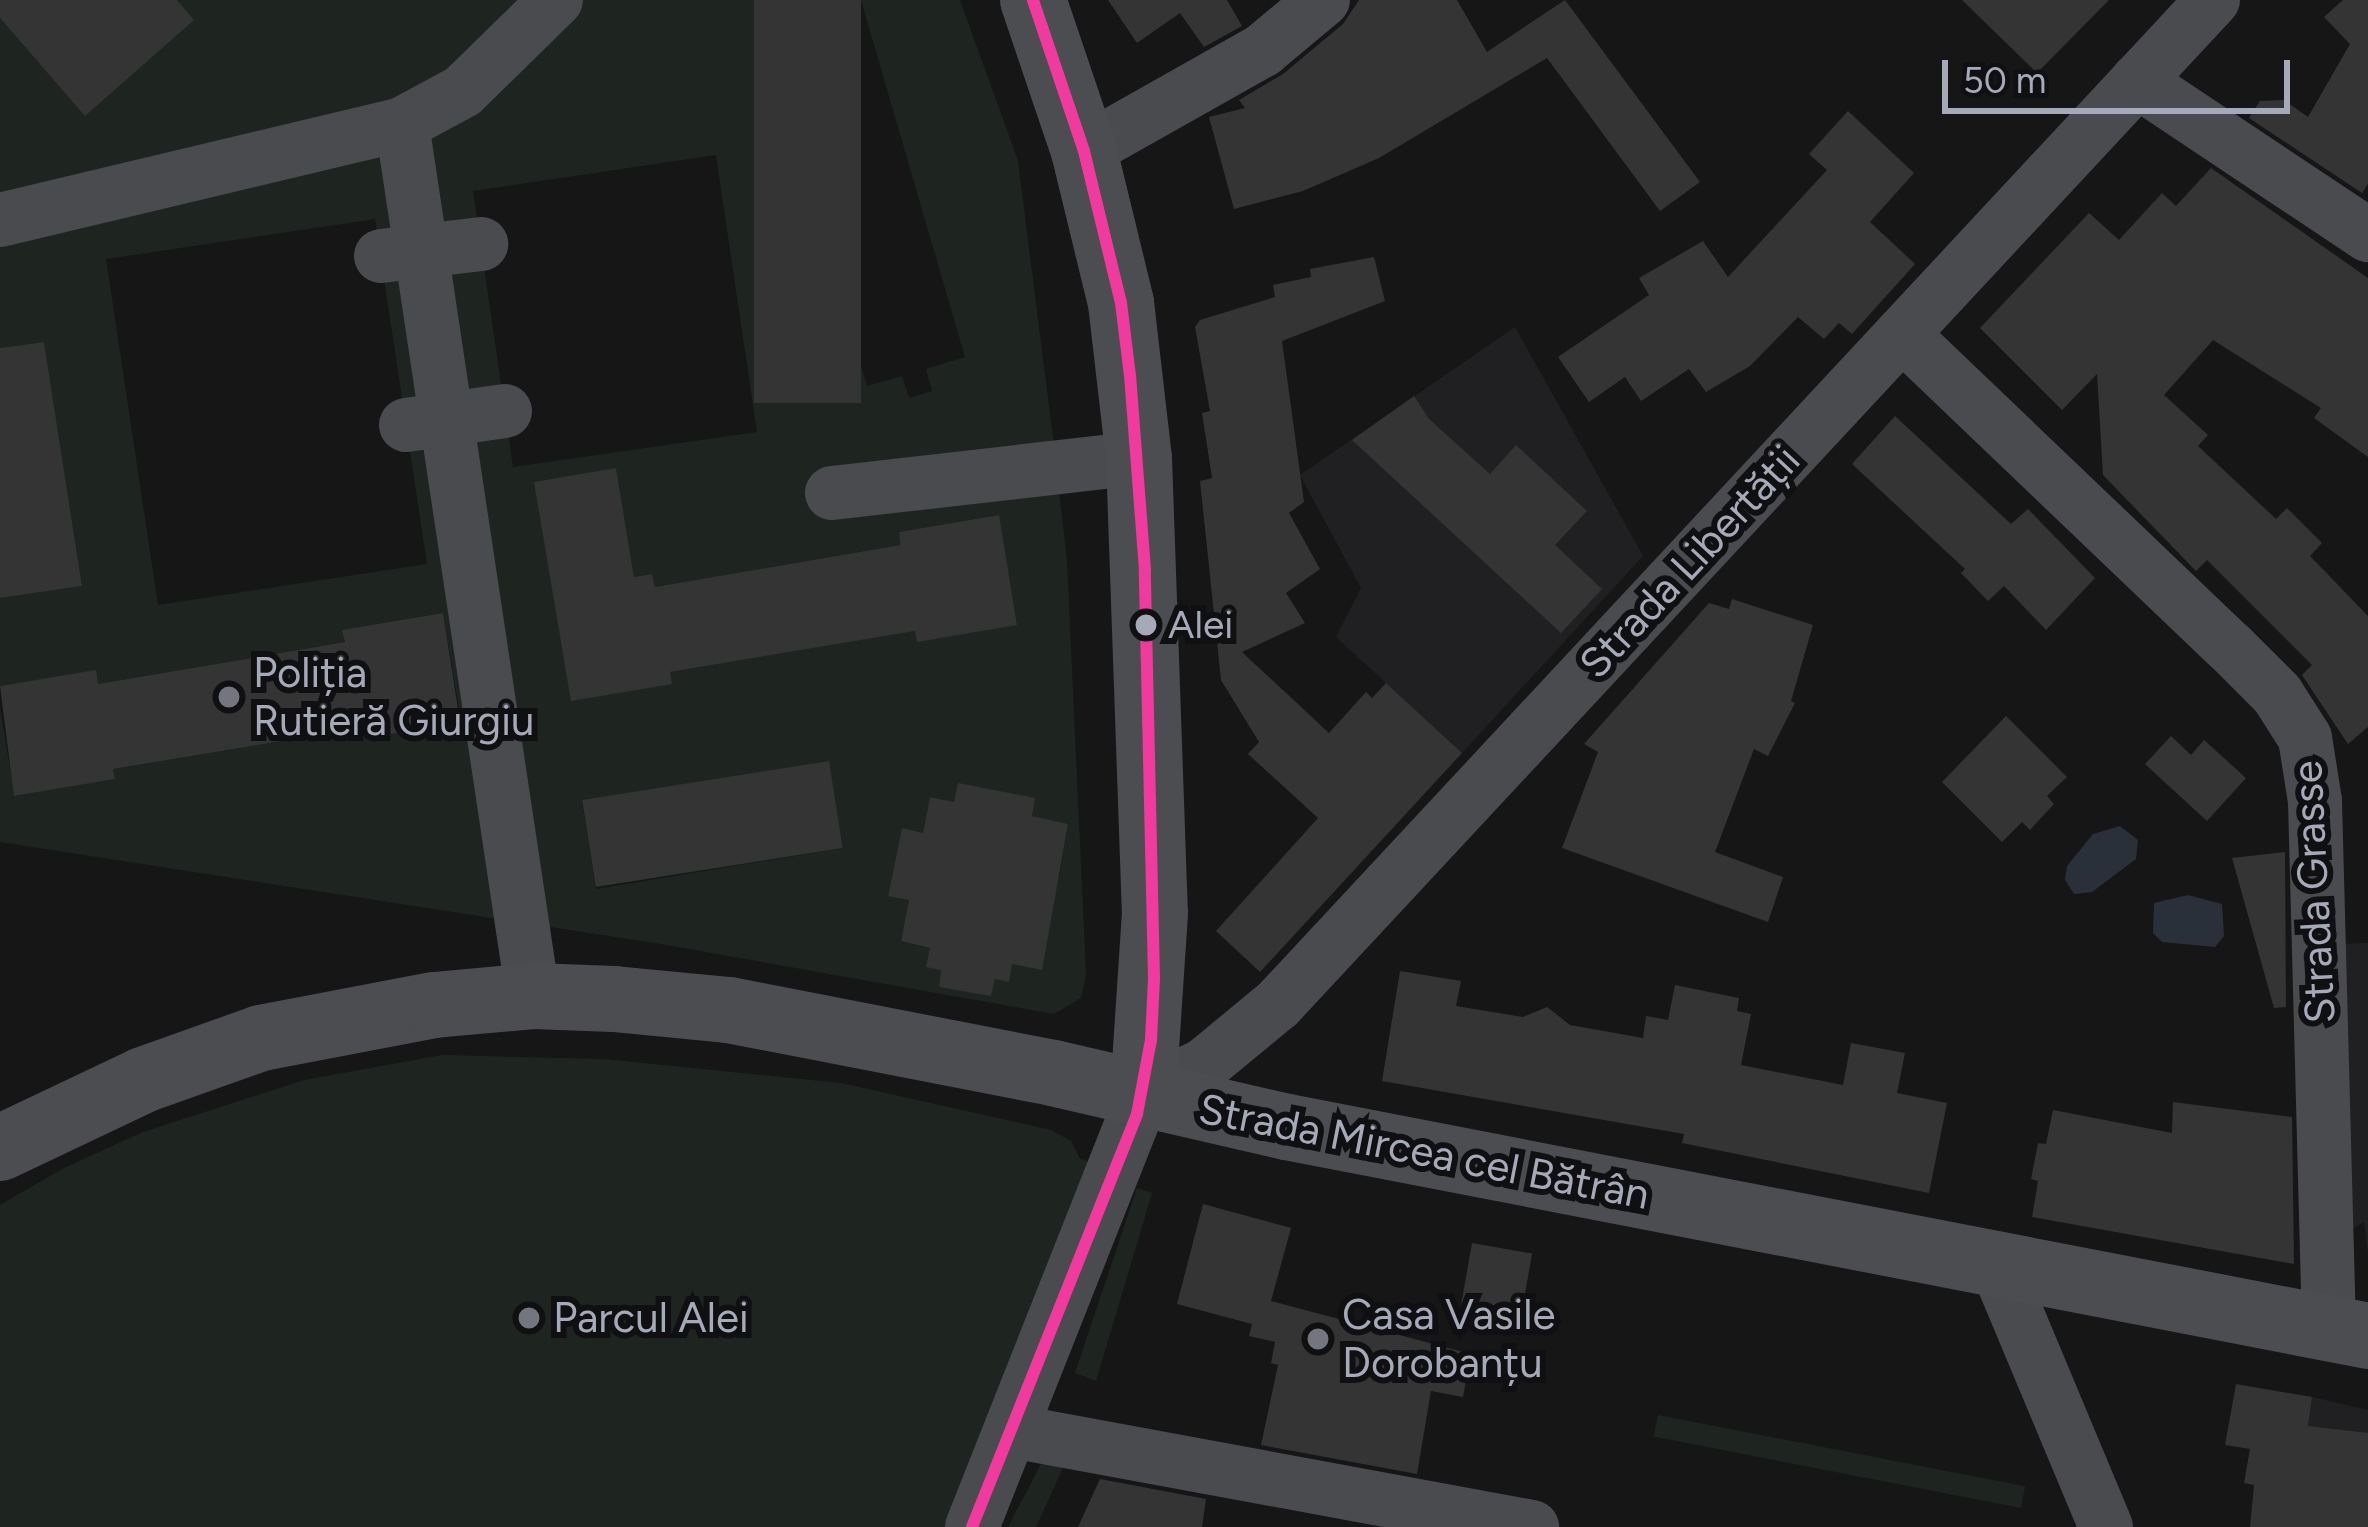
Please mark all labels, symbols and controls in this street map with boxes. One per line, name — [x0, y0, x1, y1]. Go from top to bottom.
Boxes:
scale bar — [1948, 36, 2296, 110]
text: 50 m — [1963, 59, 2046, 102]
street label: Strada Libertății — [1569, 435, 1811, 689]
place label: Alei — [1168, 602, 1233, 648]
marker: Alei — [1135, 614, 1157, 636]
place label: Poliția Rutieră Giurgiu — [253, 648, 534, 746]
marker: Poliția Rutieră Giurgiu — [216, 684, 242, 710]
street label: Strada Grasse — [2282, 759, 2346, 1025]
street label: Strada Mircea cel Bătrân — [1194, 1084, 1654, 1220]
place label: Casa Vasile Dorobanțu — [1342, 1290, 1555, 1388]
place label: Parcul Alei — [553, 1293, 749, 1343]
marker: Parcul Alei — [516, 1305, 542, 1331]
marker: Casa Vasile Dorobanțu — [1305, 1326, 1331, 1352]

